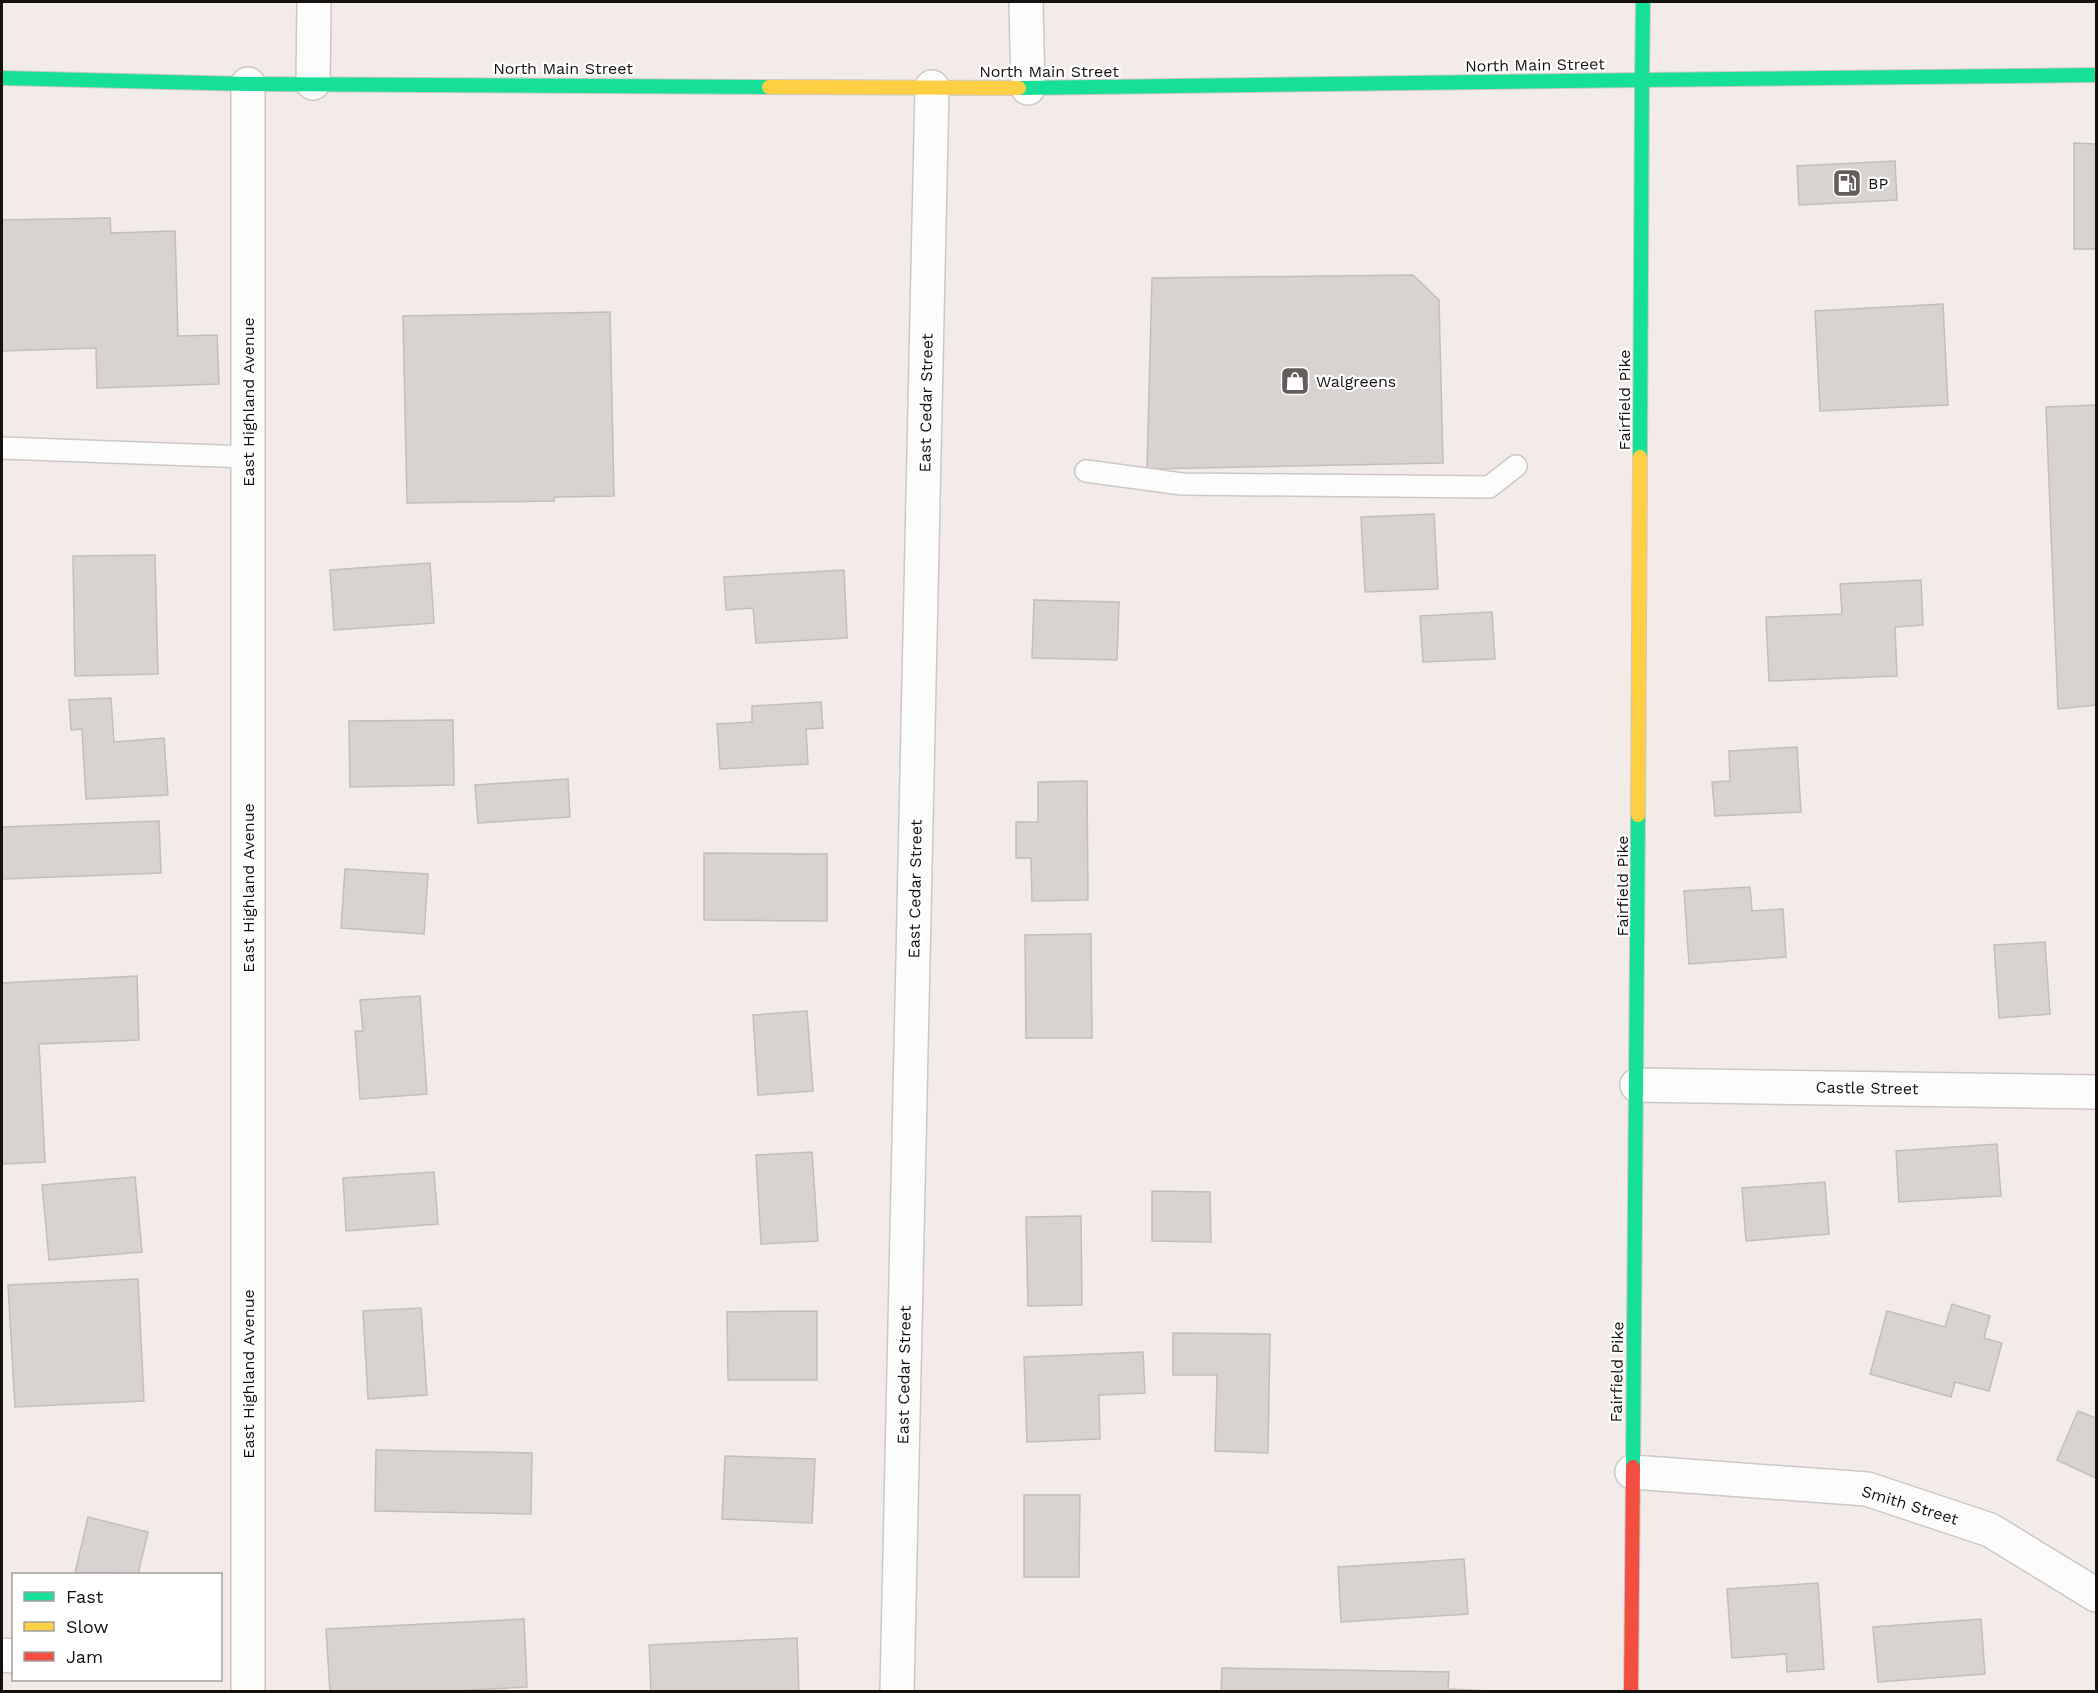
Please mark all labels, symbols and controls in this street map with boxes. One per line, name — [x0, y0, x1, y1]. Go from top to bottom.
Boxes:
street label: North Main Street — [1465, 54, 1605, 76]
street label: North Main Street — [493, 59, 633, 78]
street label: North Main Street — [979, 62, 1119, 81]
fuel station icon: BP — [1831, 167, 1863, 199]
place label: BP — [1868, 174, 1888, 193]
street label: East Highland Avenue — [239, 317, 258, 487]
street label: East Cedar Street — [915, 333, 937, 473]
street label: Fairfield Pike — [1615, 350, 1634, 450]
shop icon: Walgreens — [1279, 365, 1311, 397]
place label: Walgreens — [1316, 372, 1396, 391]
street label: East Highland Avenue — [239, 803, 258, 973]
street label: East Cedar Street — [904, 819, 926, 959]
street label: Fairfield Pike — [1613, 836, 1632, 936]
street label: Castle Street — [1815, 1078, 1919, 1098]
street label: East Highland Avenue — [239, 1289, 258, 1459]
street label: East Cedar Street — [893, 1305, 915, 1445]
street label: Fairfield Pike — [1607, 1321, 1627, 1423]
street label: Smith Street — [1859, 1481, 1961, 1529]
legend — [12, 1573, 222, 1681]
text: Fast — [66, 1586, 104, 1607]
text: Slow — [66, 1616, 109, 1637]
text: Jam — [66, 1646, 103, 1667]

